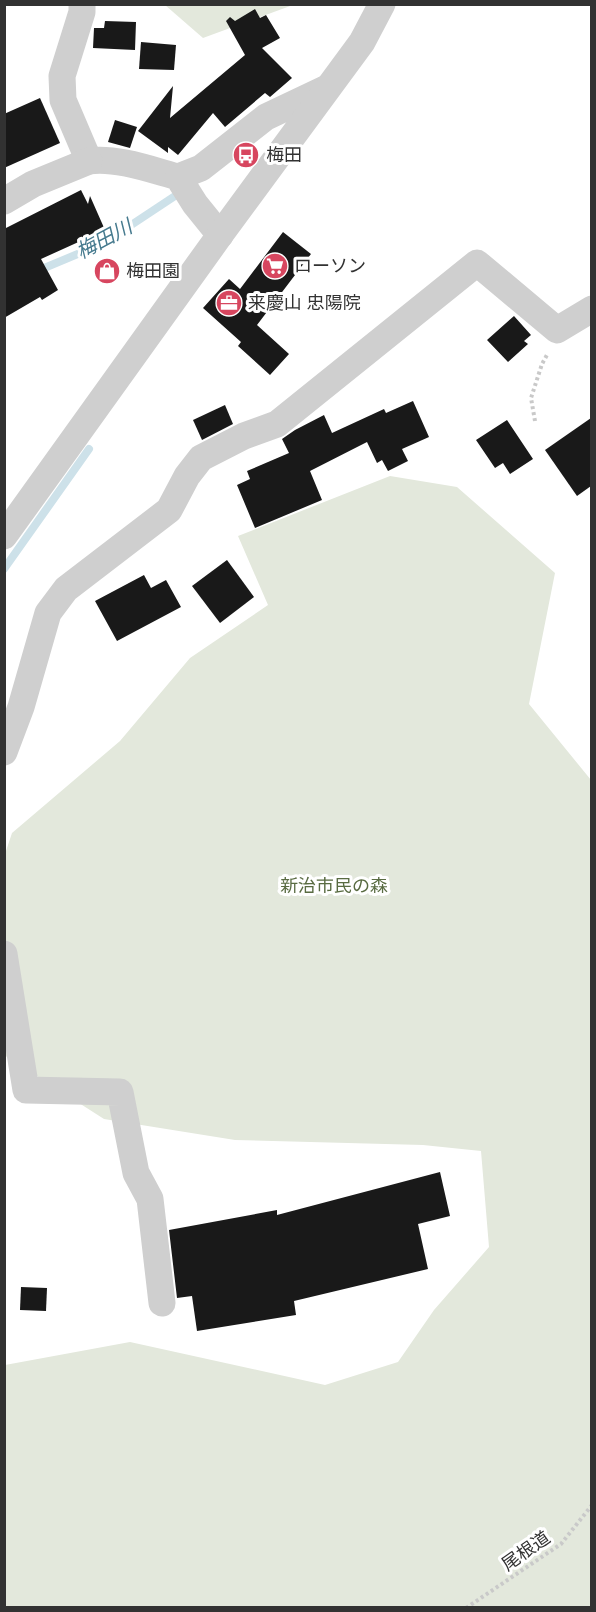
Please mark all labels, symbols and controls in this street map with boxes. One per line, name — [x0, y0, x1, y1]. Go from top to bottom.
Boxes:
bus stop icon: 梅田 — [231, 140, 261, 170]
place label: 梅田 — [266, 144, 302, 166]
water label: 梅田川 — [72, 213, 138, 264]
supermarket icon: ローソン — [260, 251, 290, 281]
place label: ローソン — [294, 255, 366, 277]
shop icon: 梅田園 — [92, 256, 122, 286]
place label: 梅田園 — [126, 260, 180, 282]
office icon: 来慶山 忠陽院 — [214, 288, 244, 318]
place label: 来慶山 忠陽院 — [248, 292, 360, 314]
park label: 新治市民の森 — [280, 875, 388, 897]
street label: 尾根道 — [498, 1527, 554, 1575]

